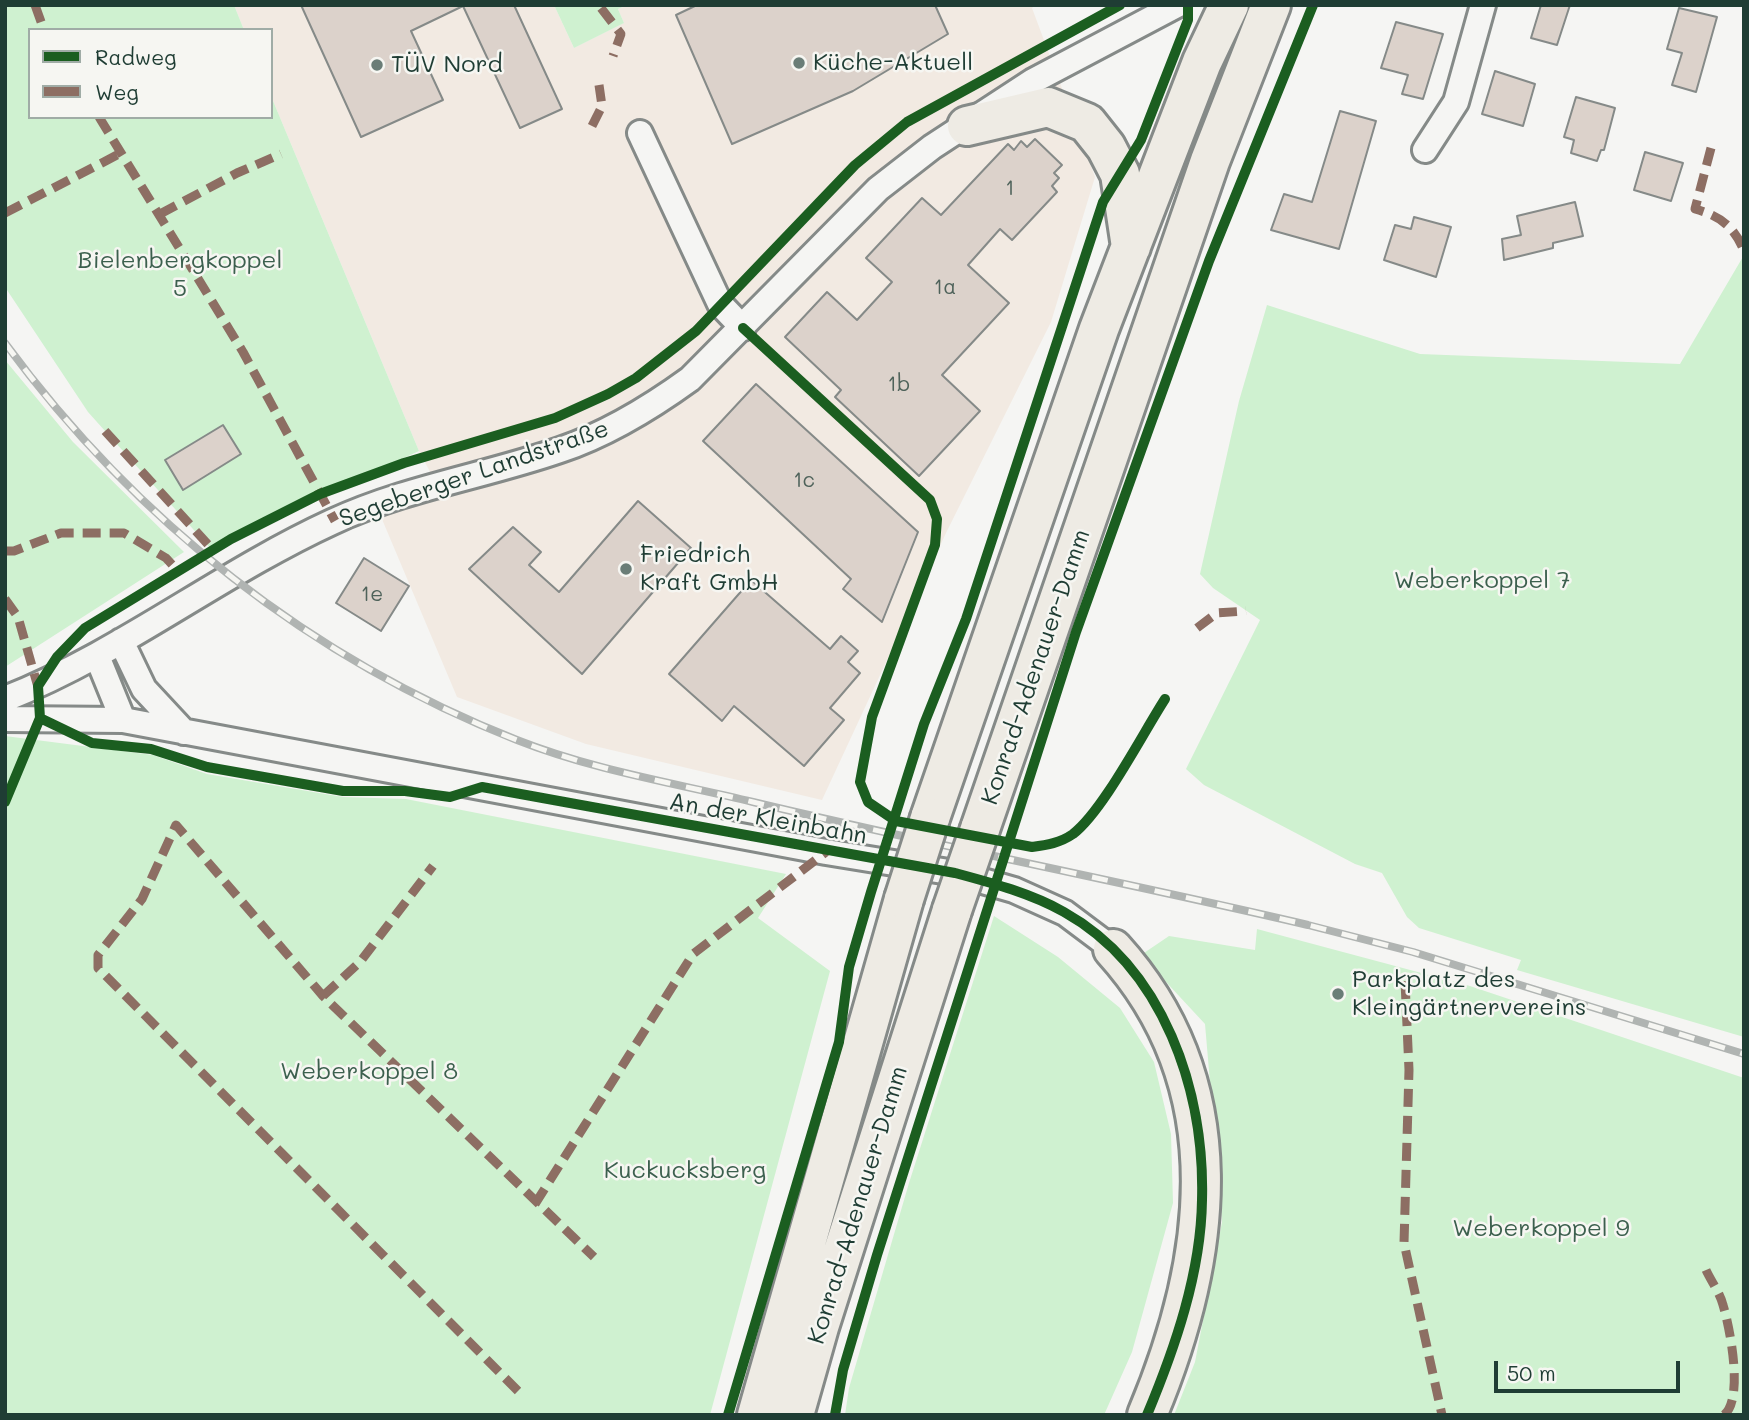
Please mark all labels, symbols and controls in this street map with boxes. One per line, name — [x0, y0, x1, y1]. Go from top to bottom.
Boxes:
legend — [28, 28, 273, 119]
text: Radweg — [95, 43, 176, 70]
place label: Küche-Aktuell — [813, 49, 973, 77]
place label: TÜV Nord — [391, 51, 503, 79]
marker: Küche-Aktuell — [791, 55, 807, 71]
marker: TÜV Nord — [369, 57, 385, 73]
text: Weg — [95, 78, 139, 105]
house number: 1 — [1005, 176, 1015, 202]
park label: Bielenbergkoppel 5 — [78, 247, 282, 303]
house number: 1a — [934, 275, 956, 301]
house number: 1b — [888, 372, 910, 398]
street label: Segeberger Landstraße — [335, 414, 613, 534]
house number: 1c — [793, 468, 815, 494]
street label: Konrad-Adenauer-Damm — [975, 526, 1097, 808]
place label: Friedrich Kraft GmbH — [640, 541, 778, 597]
marker: Friedrich Kraft GmbH — [618, 561, 634, 577]
park label: Weberkoppel 7 — [1394, 567, 1570, 595]
house number: 1e — [361, 582, 383, 608]
street label: An der Kleinbahn — [667, 787, 869, 851]
place label: Parkplatz des Kleingärtnervereins — [1352, 966, 1587, 1022]
marker: Parkplatz des Kleingärtnervereins — [1330, 986, 1346, 1002]
park label: Weberkoppel 8 — [280, 1058, 458, 1086]
street label: Konrad-Adenauer-Damm — [802, 1062, 914, 1348]
park label: Kuckucksberg — [604, 1157, 766, 1185]
park label: Weberkoppel 9 — [1452, 1215, 1630, 1243]
scale bar — [1497, 1346, 1682, 1390]
text: 50 m — [1507, 1359, 1556, 1386]

